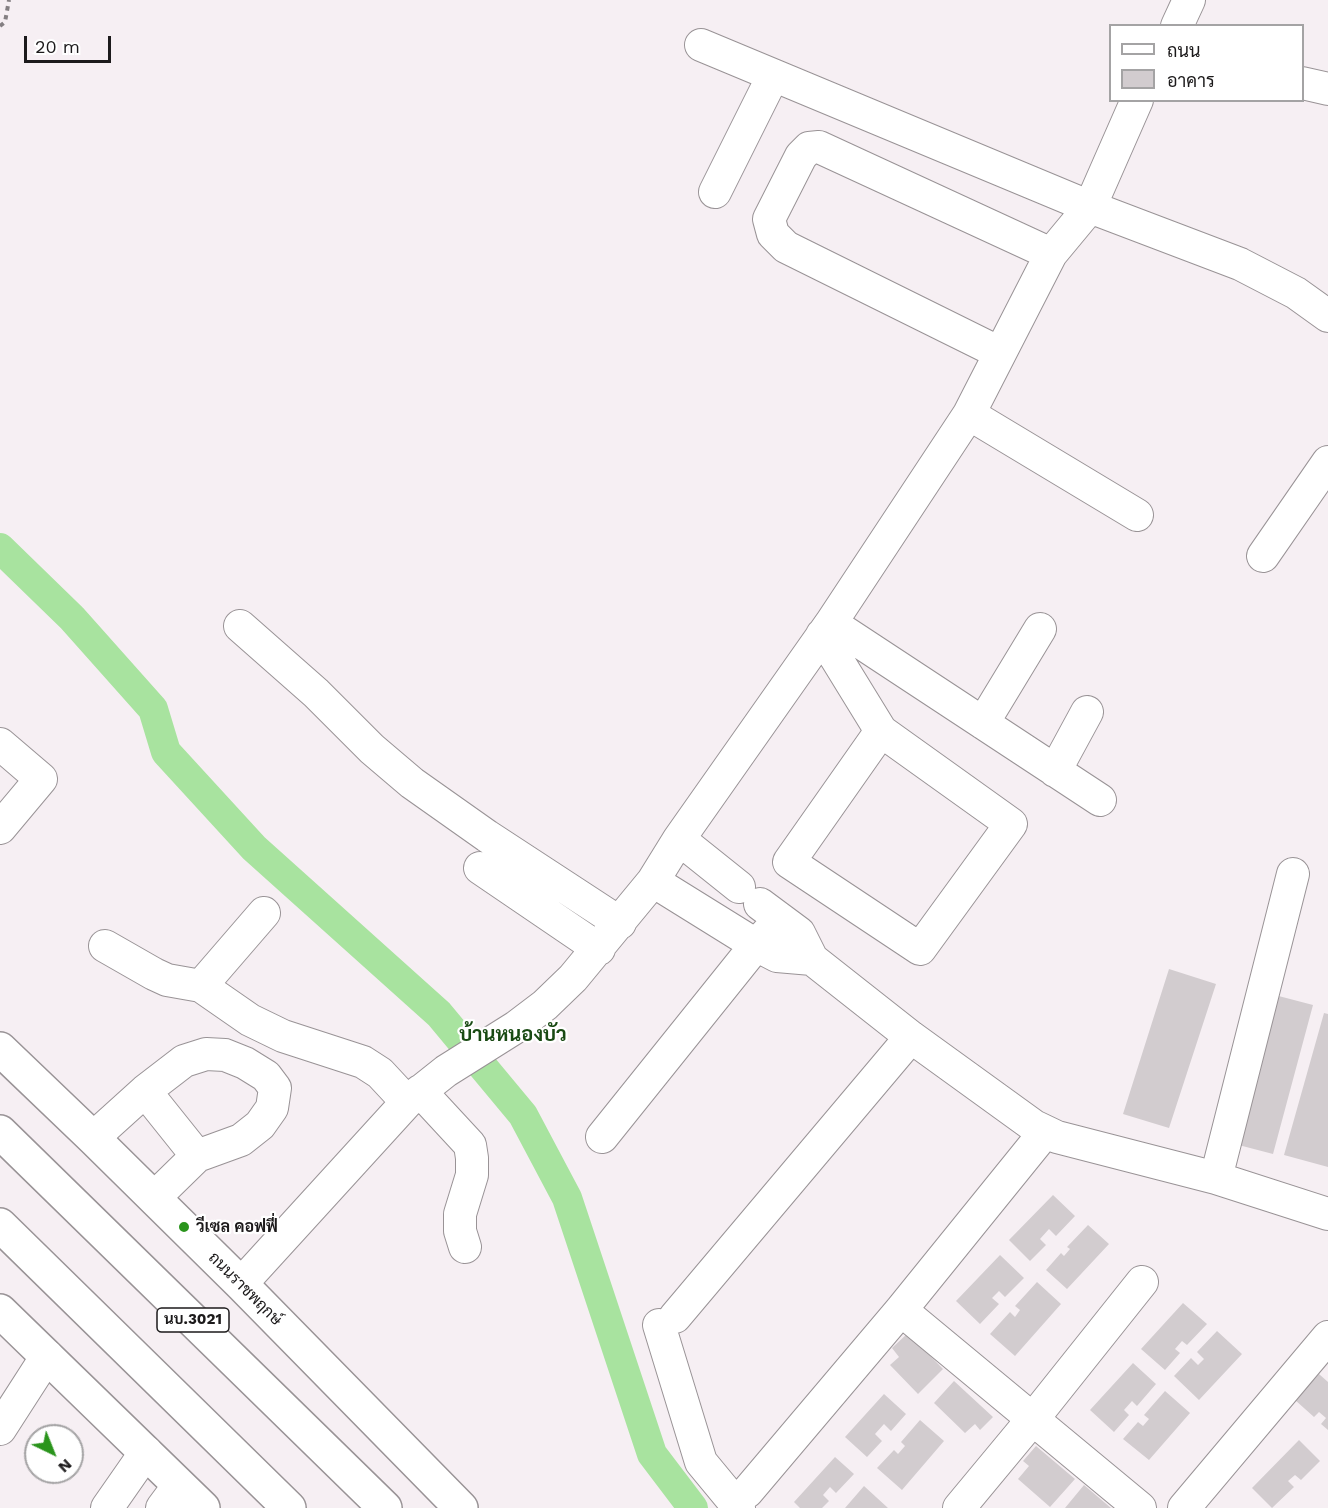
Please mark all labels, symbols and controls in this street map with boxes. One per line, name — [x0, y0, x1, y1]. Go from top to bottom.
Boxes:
scale bar — [27, 24, 114, 62]
legend — [1109, 24, 1304, 102]
text: 20 m — [35, 36, 80, 57]
text: ถนน — [1167, 40, 1200, 61]
text: อาคาร — [1167, 70, 1215, 91]
district label: บ้านหนองบัว — [459, 1023, 567, 1047]
place label: วีเซล คอฟฟี่ — [196, 1217, 278, 1237]
marker: วีเซล คอฟฟี่ — [177, 1220, 191, 1234]
street label: ถนนราชพฤกษ์ — [204, 1248, 286, 1330]
road number: นบ.3021 — [157, 1308, 229, 1332]
north arrow — [24, 1424, 84, 1484]
text: N — [54, 1455, 76, 1477]

